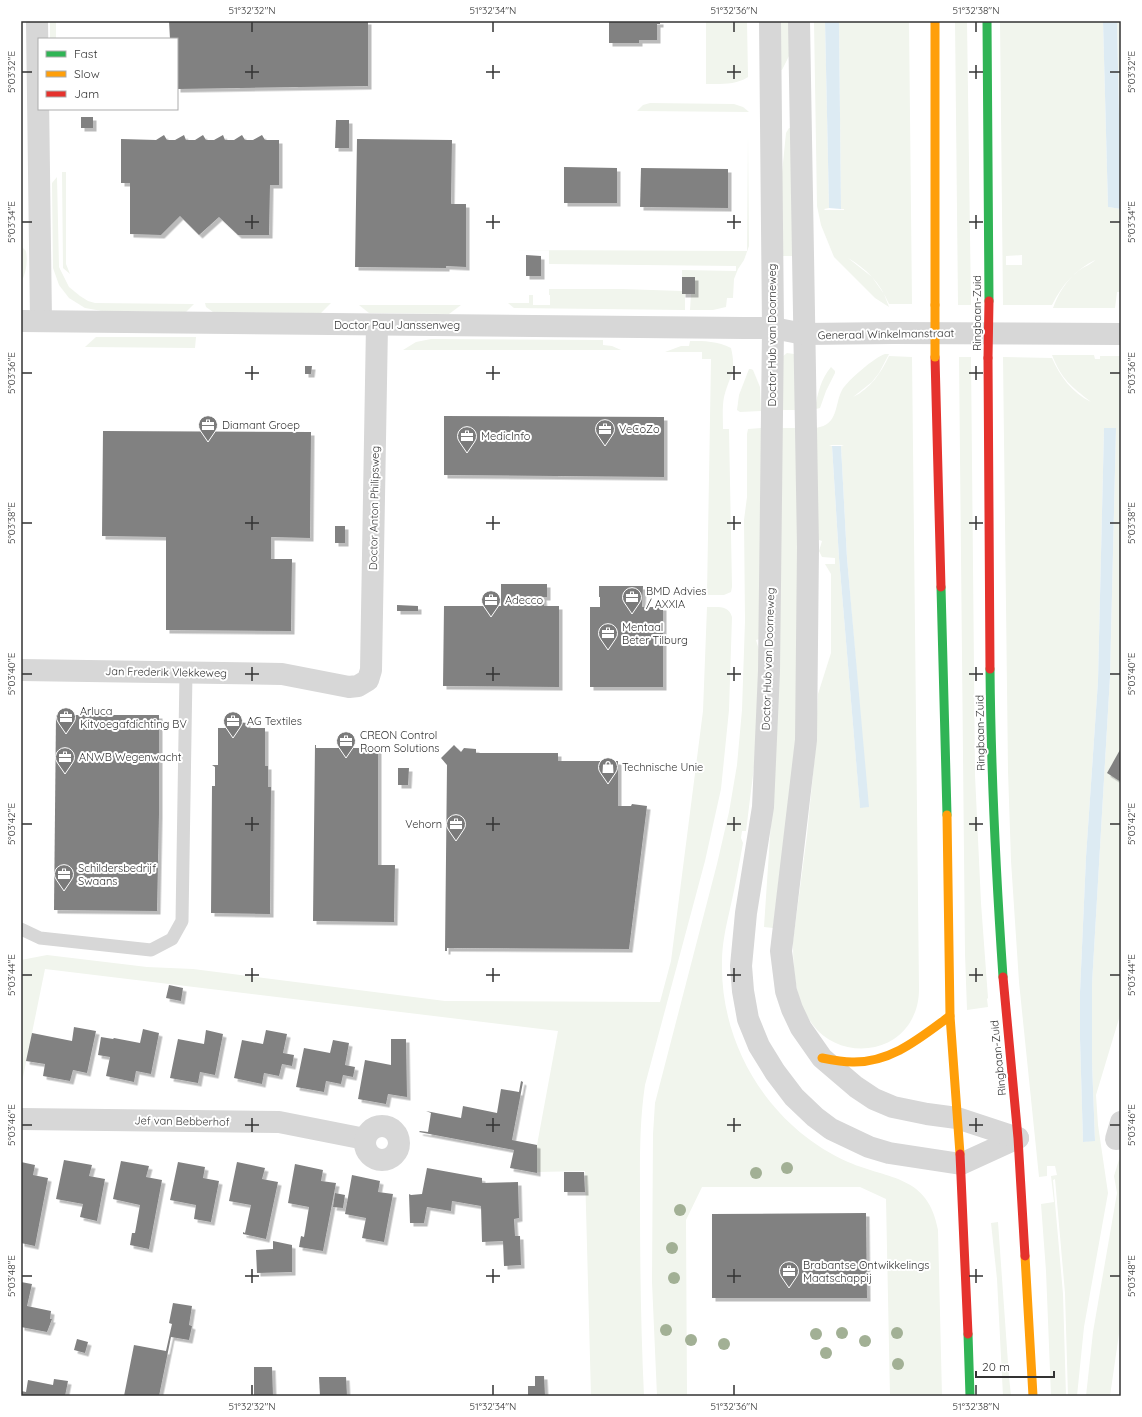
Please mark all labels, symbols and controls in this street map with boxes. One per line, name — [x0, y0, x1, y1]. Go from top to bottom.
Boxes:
text: 51°32'32"N — [228, 4, 276, 17]
text: 51°32'34"N — [470, 4, 516, 17]
text: 51°32'36"N — [711, 4, 757, 17]
text: 51°32'38"N — [953, 4, 999, 17]
legend — [38, 38, 178, 110]
text: Fast — [74, 46, 98, 61]
text: 5°03'32"E — [5, 51, 18, 93]
text: 5°03'32"E — [1125, 51, 1138, 93]
text: Slow — [74, 66, 100, 81]
text: Jam — [74, 86, 99, 101]
text: 5°03'34"E — [5, 201, 18, 243]
text: 5°03'34"E — [1125, 201, 1138, 243]
street label: Doctor Hub van Doorneweg — [765, 264, 779, 406]
street label: Ringbaan-Zuid — [970, 275, 984, 351]
street label: Doctor Paul Janssenweg — [334, 318, 460, 332]
street label: Generaal Winkelmanstraat — [818, 326, 955, 342]
text: 5°03'36"E — [5, 352, 18, 394]
text: 5°03'36"E — [1125, 352, 1138, 394]
office icon: Diamant Groep — [197, 414, 219, 442]
place label: Diamant Groep — [222, 418, 300, 432]
office icon: VeCoZo — [594, 418, 616, 446]
place label: VeCoZo — [619, 422, 660, 436]
office icon: MedicInfo — [456, 425, 478, 453]
place label: MedicInfo — [481, 429, 531, 443]
street label: Doctor Anton Philipsweg — [366, 446, 382, 570]
text: 5°03'38"E — [5, 502, 18, 544]
text: 5°03'38"E — [1125, 502, 1138, 544]
place label: BMD Advies / AXXIA — [646, 584, 707, 611]
office icon: BMD Advies / AXXIA — [621, 586, 643, 614]
street label: Doctor Hub van Doorneweg — [759, 587, 777, 731]
office icon: Adecco — [480, 589, 502, 617]
place label: Adecco — [505, 593, 543, 607]
place label: Mentaal Beter Tilburg — [622, 620, 688, 647]
office icon: Mentaal Beter Tilburg — [597, 622, 619, 650]
text: 5°03'40"E — [5, 652, 18, 695]
text: 5°03'40"E — [1125, 652, 1138, 695]
street label: Jan Frederik Vlekkeweg — [105, 664, 227, 680]
street label: Ringbaan-Zuid — [972, 695, 988, 771]
place label: Arluca Kitvoegafdichting BV — [80, 704, 187, 731]
office icon: Arluca Kitvoegafdichting BV — [55, 706, 77, 734]
office icon: AG Textiles — [222, 710, 244, 738]
place label: AG Textiles — [247, 714, 302, 728]
place label: CREON Control Room Solutions — [360, 728, 439, 755]
office icon: CREON Control Room Solutions — [335, 730, 357, 758]
office icon: ANWB Wegenwacht — [54, 746, 76, 774]
place label: ANWB Wegenwacht — [79, 750, 182, 764]
shop icon: Technische Unie — [597, 756, 619, 784]
place label: Technische Unie — [622, 760, 703, 774]
text: 5°03'42"E — [5, 803, 18, 845]
text: 5°03'42"E — [1125, 803, 1138, 845]
office icon: Vehorn — [445, 813, 467, 841]
place label: Vehorn — [405, 817, 442, 831]
place label: Schildersbedrijf Swaans — [78, 861, 156, 888]
office icon: Schildersbedrijf Swaans — [53, 863, 75, 891]
text: 5°03'44"E — [5, 954, 18, 996]
text: 5°03'44"E — [1125, 954, 1138, 996]
street label: Ringbaan-Zuid — [987, 1019, 1009, 1097]
text: 5°03'46"E — [5, 1104, 18, 1146]
text: 5°03'46"E — [1125, 1104, 1138, 1146]
street label: Jef van Bebberhof — [134, 1113, 230, 1129]
text: 5°03'48"E — [5, 1255, 18, 1297]
text: 5°03'48"E — [1125, 1255, 1138, 1297]
place label: Brabantse Ontwikkelings Maatschappij — [803, 1258, 929, 1285]
office icon: Brabantse Ontwikkelings Maatschappij — [778, 1260, 800, 1288]
scale bar — [976, 1353, 1054, 1379]
text: 20 m — [982, 1359, 1010, 1374]
text: 51°32'32"N — [228, 1400, 276, 1413]
text: 51°32'34"N — [470, 1400, 516, 1413]
text: 51°32'36"N — [711, 1400, 757, 1413]
text: 51°32'38"N — [953, 1400, 999, 1413]

